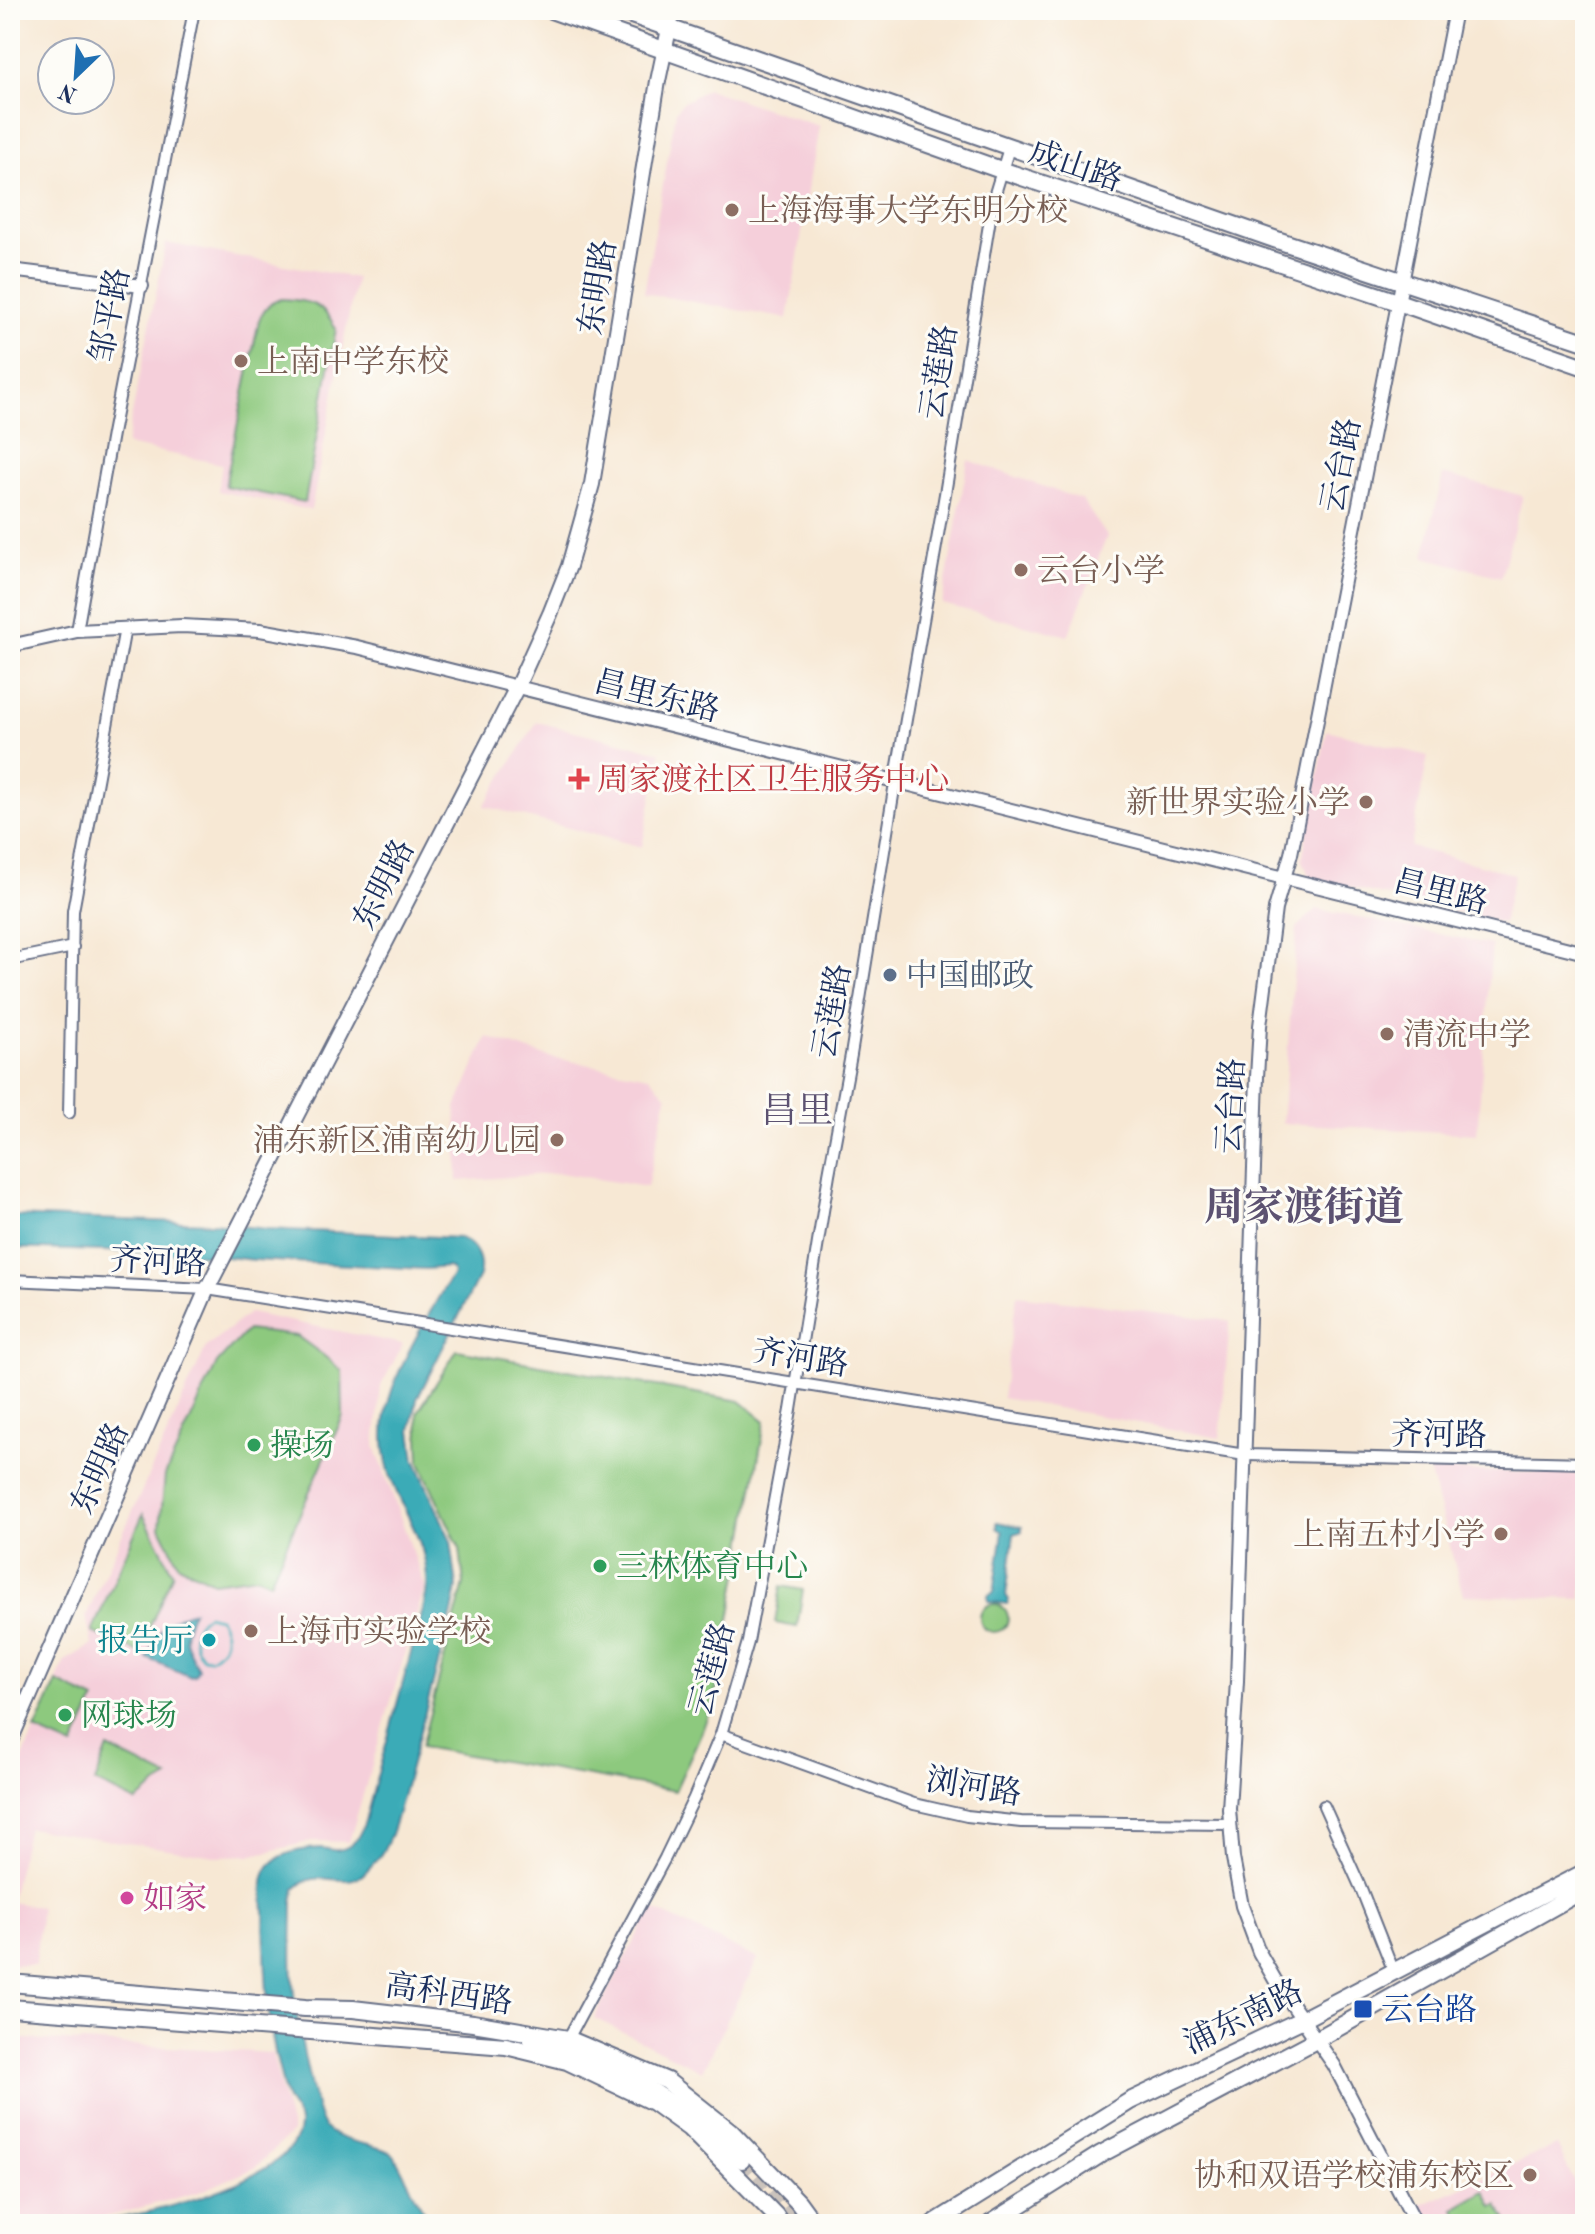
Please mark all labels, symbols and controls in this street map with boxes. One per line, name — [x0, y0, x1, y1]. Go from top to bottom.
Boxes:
north arrow — [36, 36, 116, 116]
text: N — [56, 79, 81, 106]
street label: 成山路 — [1024, 134, 1127, 199]
place label: 上海海事大学东明分校 — [748, 193, 1068, 229]
marker: 上海海事大学东明分校 — [723, 201, 741, 219]
street label: 东明路 — [574, 237, 623, 337]
street label: 邹平路 — [84, 265, 137, 366]
street label: 云莲路 — [915, 322, 964, 422]
place label: 上南中学东校 — [257, 345, 449, 380]
marker: 上南中学东校 — [232, 352, 250, 370]
street label: 云台路 — [1315, 415, 1368, 516]
place label: 云台小学 — [1037, 554, 1165, 589]
marker: 云台小学 — [1012, 561, 1030, 579]
street label: 昌里东路 — [590, 664, 723, 729]
place label: 周家渡社区卫生服务中心 — [597, 762, 949, 798]
marker: 周家渡社区卫生服务中心 — [568, 768, 590, 790]
place label: 新世界实验小学 — [1126, 786, 1350, 821]
marker: 新世界实验小学 — [1357, 793, 1375, 811]
street label: 东明路 — [347, 834, 422, 935]
street label: 昌里路 — [1390, 864, 1491, 921]
place label: 中国邮政 — [906, 959, 1034, 994]
street label: 云莲路 — [807, 961, 858, 1062]
marker: 中国邮政 — [881, 966, 899, 984]
place label: 清流中学 — [1403, 1017, 1531, 1053]
marker: 清流中学 — [1378, 1025, 1396, 1043]
street label: 云台路 — [1212, 1057, 1251, 1155]
district label: 昌里 — [761, 1092, 833, 1131]
place label: 浦东新区浦南幼儿园 — [253, 1124, 541, 1159]
marker: 浦东新区浦南幼儿园 — [548, 1131, 566, 1149]
district label: 周家渡街道 — [1204, 1185, 1404, 1230]
street label: 齐河路 — [109, 1243, 207, 1282]
street label: 齐河路 — [751, 1334, 851, 1383]
street label: 齐河路 — [1391, 1417, 1487, 1454]
street label: 东明路 — [65, 1418, 136, 1520]
place label: 操场 — [270, 1429, 334, 1464]
marker: 操场 — [245, 1436, 263, 1454]
place label: 上南五村小学 — [1293, 1518, 1485, 1553]
marker: 上南五村小学 — [1492, 1525, 1510, 1543]
place label: 三林体育中心 — [616, 1549, 808, 1585]
marker: 三林体育中心 — [591, 1557, 609, 1575]
place label: 上海市实验学校 — [267, 1615, 491, 1650]
street label: 云莲路 — [683, 1618, 742, 1720]
marker: 上海市实验学校 — [242, 1622, 260, 1640]
place label: 报告厅 — [97, 1624, 193, 1659]
marker: 报告厅 — [200, 1631, 218, 1649]
place label: 网球场 — [81, 1699, 177, 1734]
marker: 网球场 — [56, 1706, 74, 1724]
street label: 浏河路 — [924, 1763, 1024, 1812]
place label: 如家 — [143, 1882, 207, 1917]
marker: 如家 — [118, 1889, 136, 1907]
street label: 高科西路 — [383, 1967, 515, 2021]
street label: 浦东南路 — [1178, 1974, 1309, 2061]
place label: 云台路 — [1381, 1993, 1477, 2028]
marker: 云台路 — [1352, 1998, 1374, 2020]
place label: 协和双语学校浦东校区 — [1194, 2159, 1514, 2194]
marker: 协和双语学校浦东校区 — [1521, 2166, 1539, 2184]

